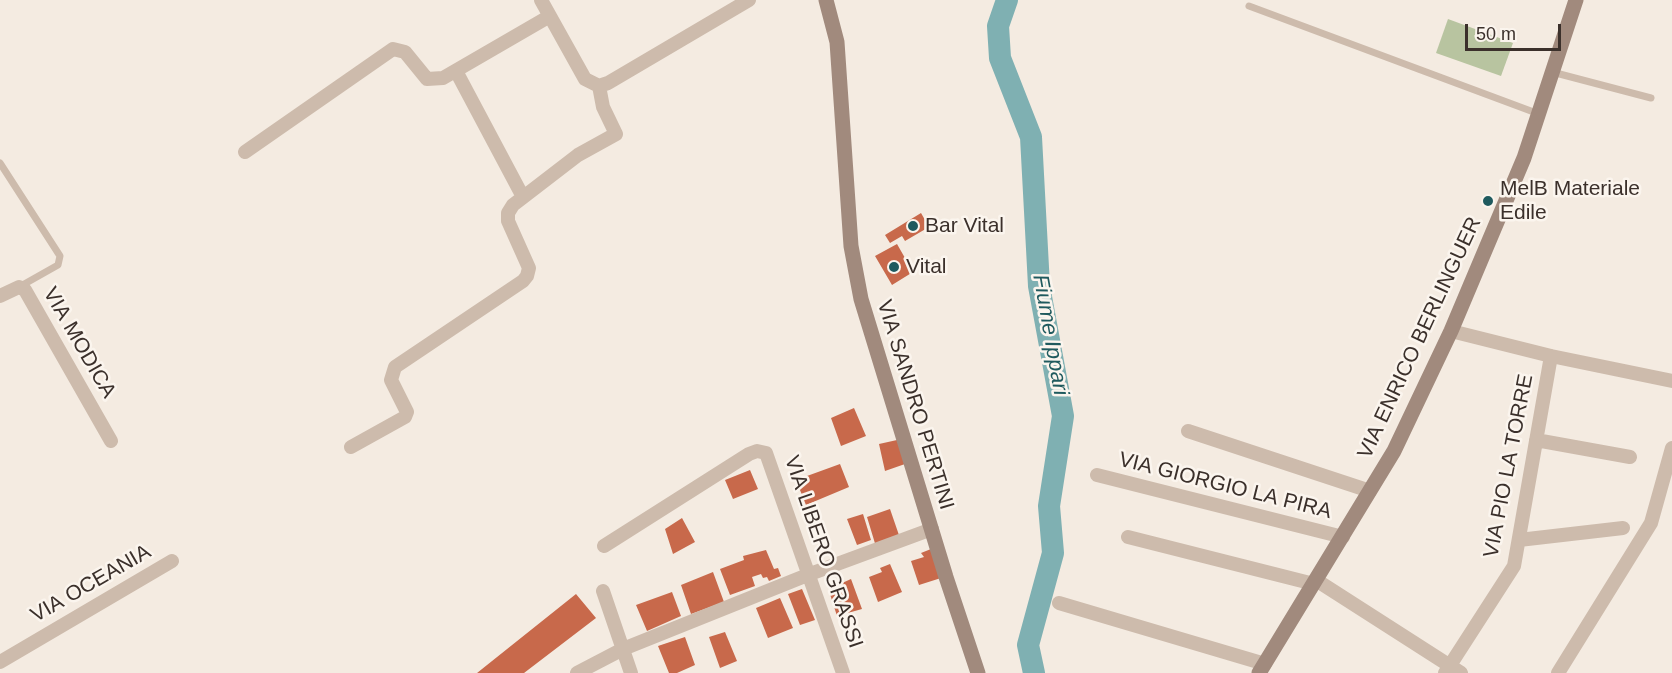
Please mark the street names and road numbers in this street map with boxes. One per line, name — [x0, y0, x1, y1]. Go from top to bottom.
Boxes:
street label: VIA ENRICO BERLINGUER — [1353, 213, 1487, 463]
street label: VIA MODICA — [37, 283, 121, 403]
street label: VIA SANDRO PERTINI — [871, 297, 959, 513]
street label: VIA PIO LA TORRE — [1479, 372, 1539, 560]
street label: VIA GIORGIO LA PIRA — [1116, 447, 1334, 525]
street label: VIA LIBERO GRASSI — [778, 452, 868, 652]
street label: VIA OCEANIA — [27, 540, 155, 628]

